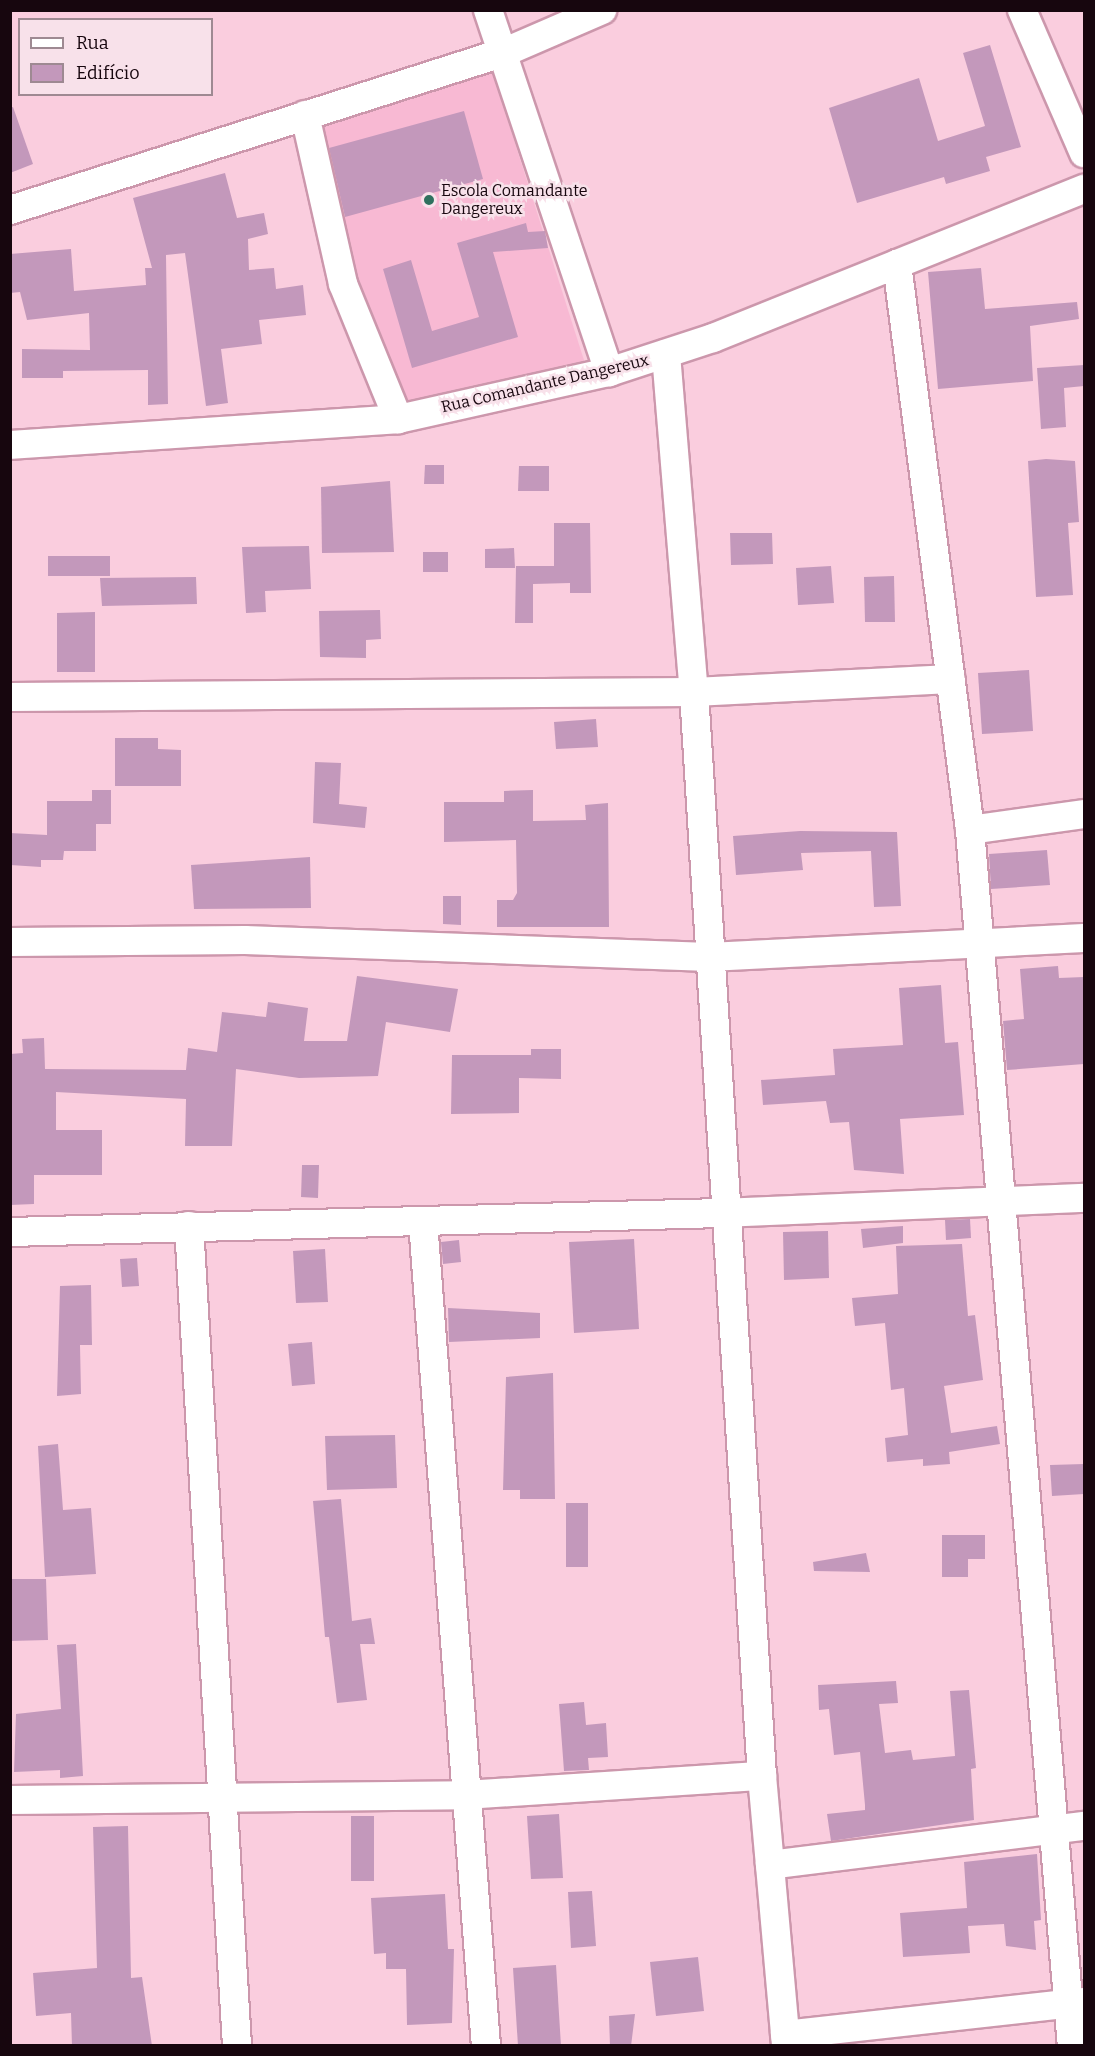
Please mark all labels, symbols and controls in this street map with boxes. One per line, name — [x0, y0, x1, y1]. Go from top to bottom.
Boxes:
legend — [18, 18, 213, 96]
text: Rua — [76, 32, 109, 54]
text: Edifício — [76, 62, 140, 84]
place label: Escola Comandante Dangereux — [441, 181, 587, 219]
marker: Escola Comandante Dangereux — [422, 193, 436, 207]
street label: Rua Comandante Dangereux — [439, 351, 651, 417]

